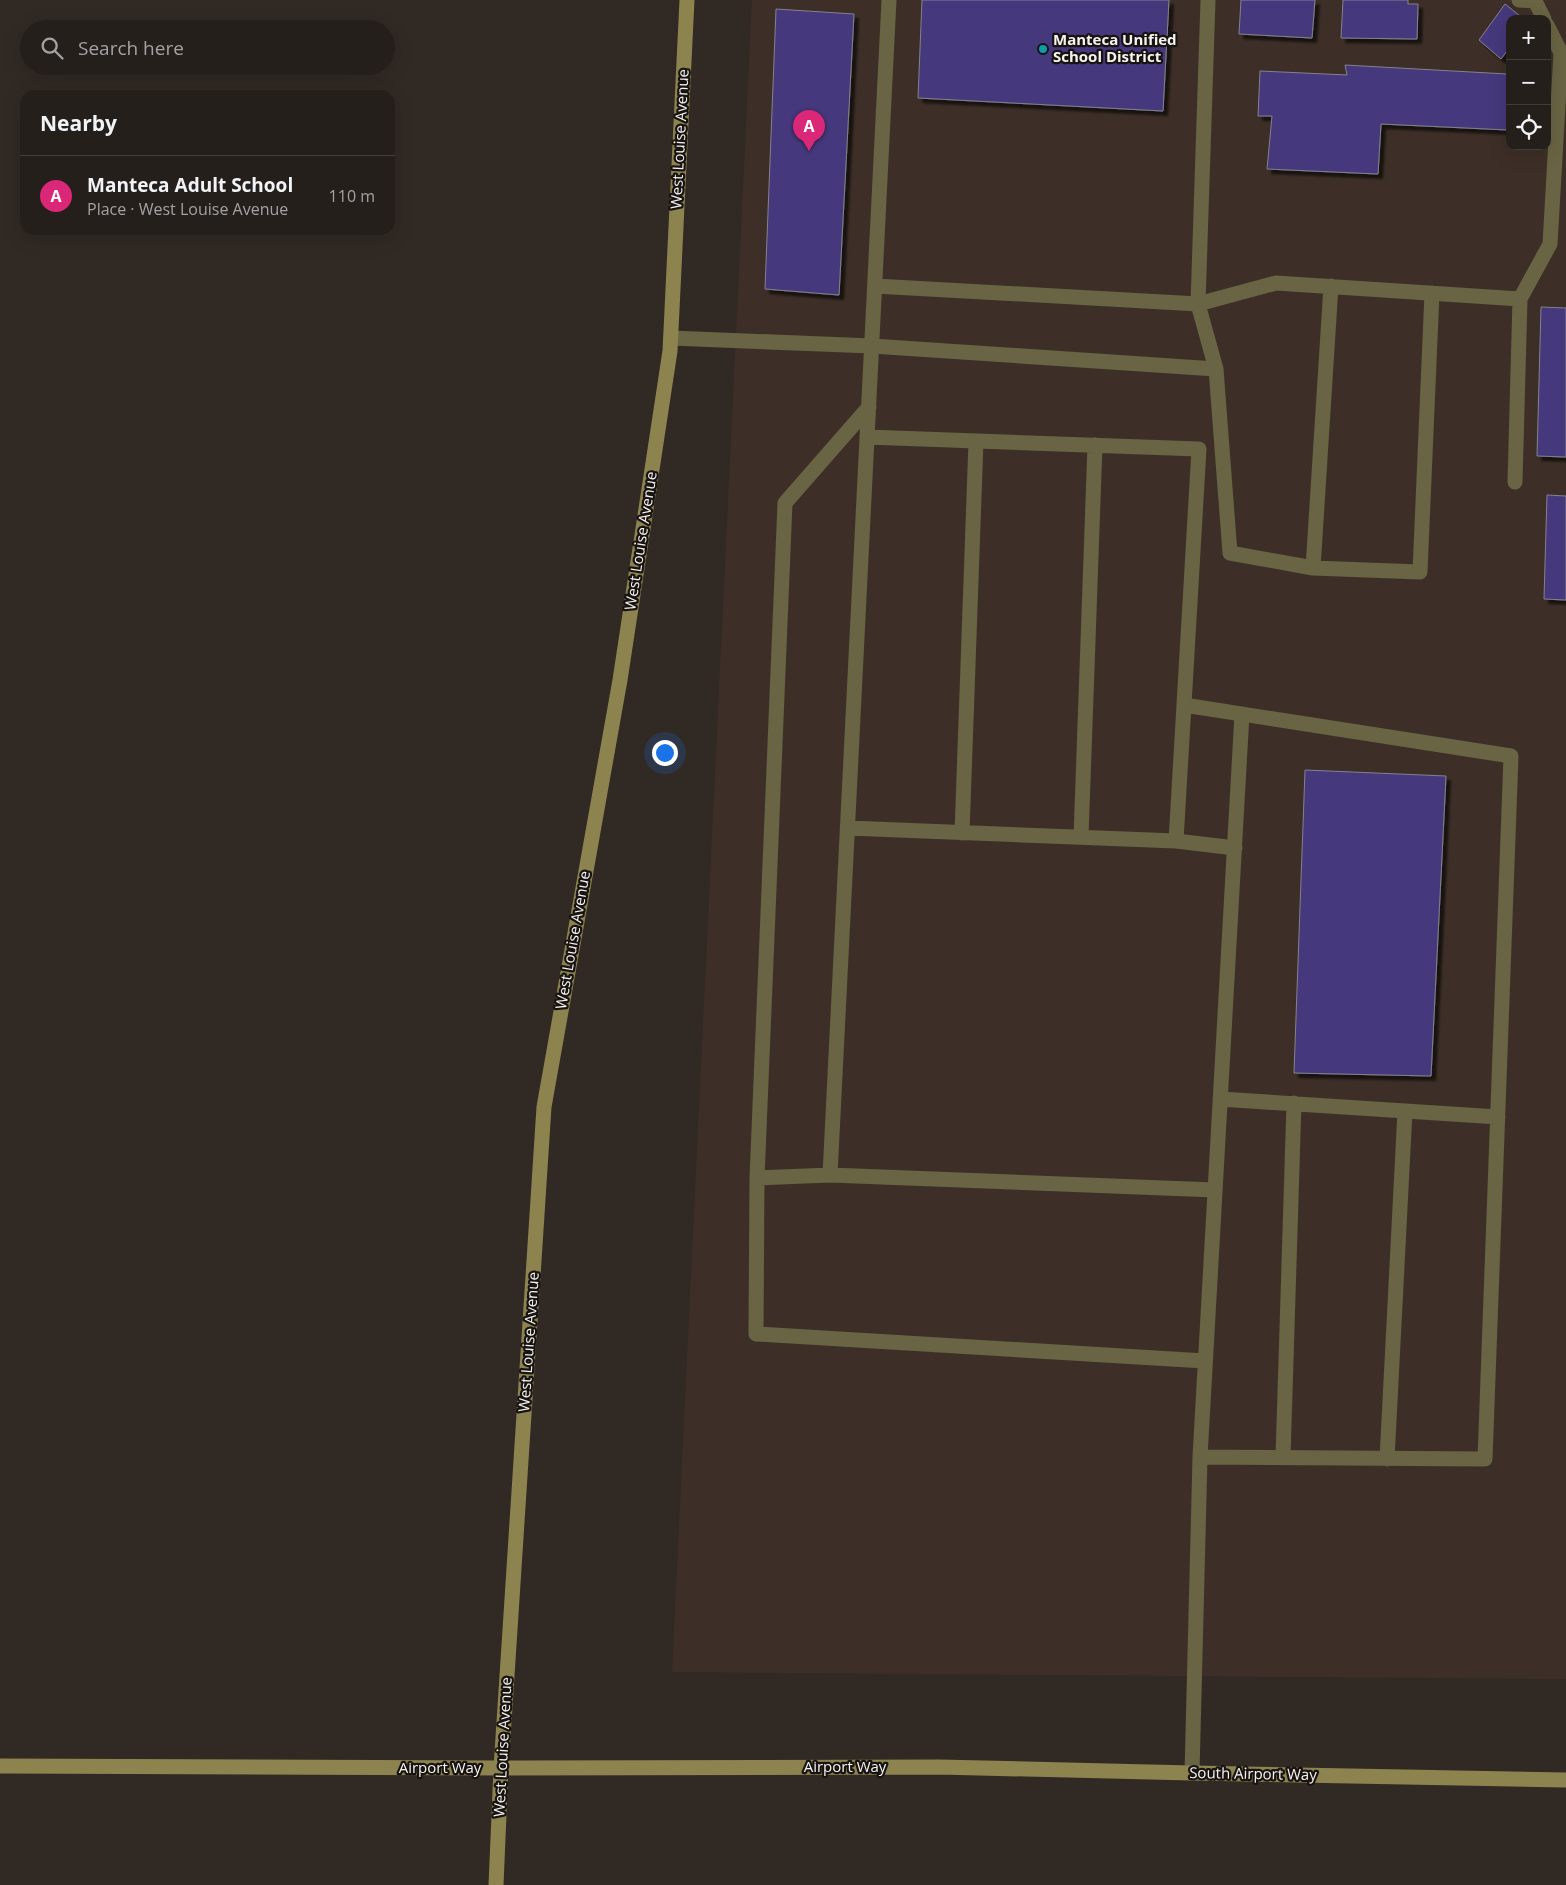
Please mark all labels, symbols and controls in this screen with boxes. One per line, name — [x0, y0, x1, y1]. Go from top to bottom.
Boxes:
map controls — [1506, 15, 1551, 150]
button: + — [1506, 15, 1551, 60]
search box — [20, 20, 395, 75]
place label: Manteca Unified School District — [1053, 29, 1177, 66]
icon: search — [38, 34, 66, 62]
text: Search here — [78, 35, 184, 61]
marker: Manteca Unified School District — [1037, 43, 1049, 55]
button: − — [1506, 60, 1551, 105]
street label: West Louise Avenue — [665, 68, 693, 209]
button: locate — [1506, 105, 1551, 150]
text: Nearby — [40, 109, 117, 137]
pin: A — [793, 110, 825, 151]
text: Manteca Adult School — [87, 172, 293, 198]
text: A — [50, 185, 62, 207]
text: 110 m — [329, 185, 375, 207]
text: Place · West Louise Avenue — [87, 198, 288, 220]
street label: West Louise Avenue — [619, 470, 661, 612]
your location — [652, 740, 678, 766]
street label: West Louise Avenue — [550, 869, 594, 1011]
street label: West Louise Avenue — [513, 1271, 543, 1413]
street label: West Louise Avenue — [488, 1676, 516, 1817]
street label: Airport Way — [804, 1756, 887, 1776]
street label: Airport Way — [399, 1757, 482, 1777]
street label: South Airport Way — [1189, 1762, 1317, 1784]

